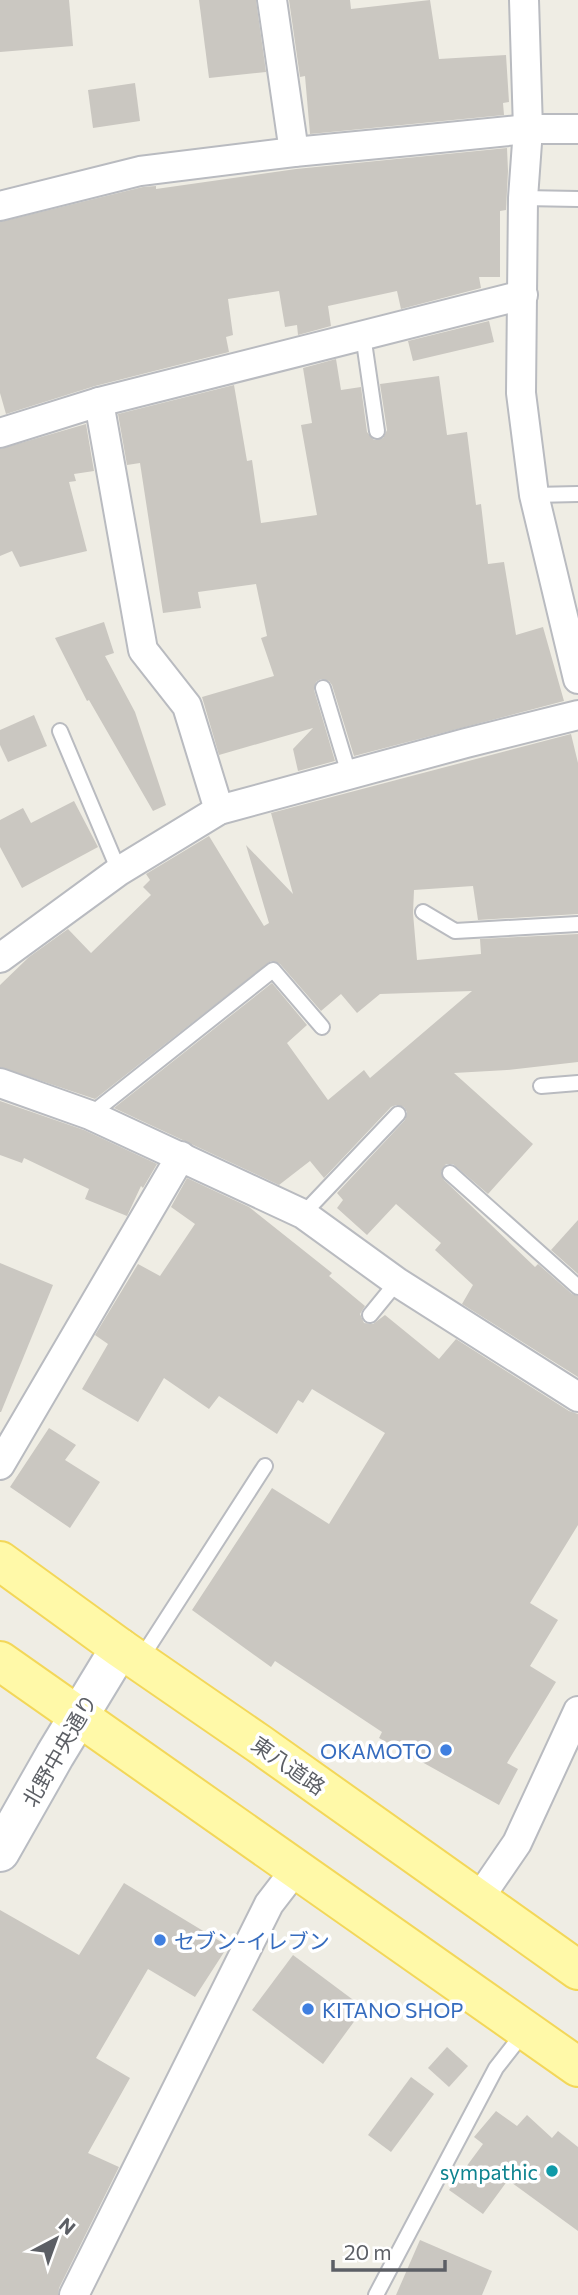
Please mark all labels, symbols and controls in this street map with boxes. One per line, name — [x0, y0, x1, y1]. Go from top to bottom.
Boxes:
street label: 北野中央通り — [17, 1689, 101, 1811]
street label: 東八道路 — [247, 1731, 331, 1799]
place label: OKAMOTO — [320, 1738, 432, 1763]
marker: OKAMOTO — [438, 1742, 454, 1758]
place label: セブン-イレブン — [174, 1928, 330, 1953]
marker: セブン-イレブン — [152, 1932, 168, 1948]
place label: KITANO SHOP — [322, 1997, 463, 2022]
marker: KITANO SHOP — [300, 2001, 316, 2017]
place label: sympathic — [440, 2159, 538, 2184]
marker: sympathic — [544, 2163, 560, 2179]
north arrow — [21, 2204, 91, 2274]
text: N — [55, 2212, 80, 2239]
scale bar — [333, 2228, 445, 2272]
text: 20 m — [344, 2239, 392, 2264]

